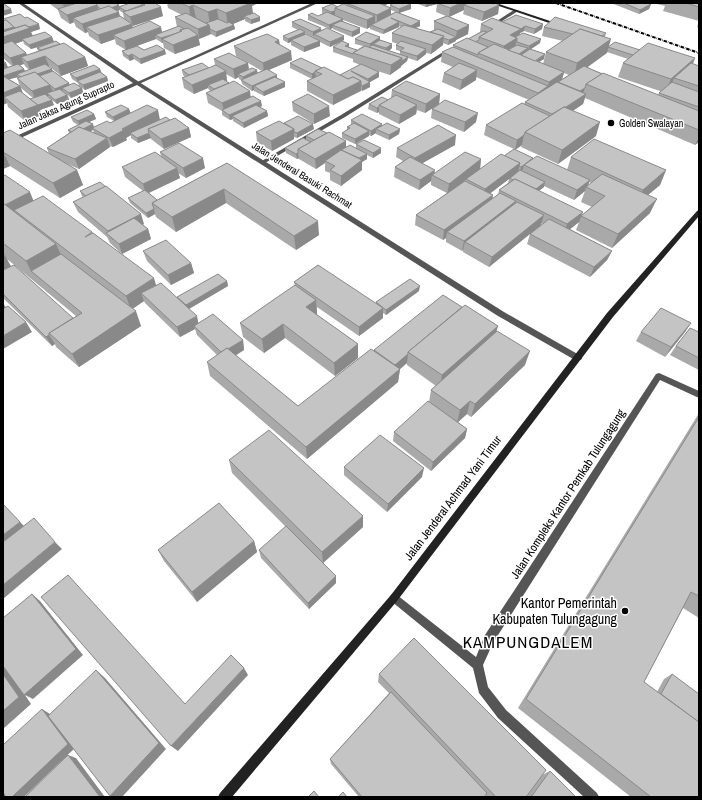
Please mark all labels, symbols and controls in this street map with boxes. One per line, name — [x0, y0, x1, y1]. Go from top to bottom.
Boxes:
street label: Jalan Jaksa Agung Suprapto — [16, 78, 117, 132]
place label: Golden Swalayan — [619, 117, 683, 130]
marker: Golden Swalayan — [606, 118, 616, 128]
street label: Jalan Jenderal Basuki Rachmat — [249, 139, 355, 212]
street label: Jalan Kompleks Kantor Pemkab Tulungagung — [507, 406, 629, 582]
street label: Jalan Jenderal Achmad Yani Timur — [401, 432, 506, 564]
place label: Kantor Pemerintah Kabupaten Tulungagung — [492, 594, 618, 628]
marker: Kantor Pemerintah Kabupaten Tulungagung — [620, 606, 630, 616]
district label: KAMPUNGDALEM — [463, 630, 593, 653]

